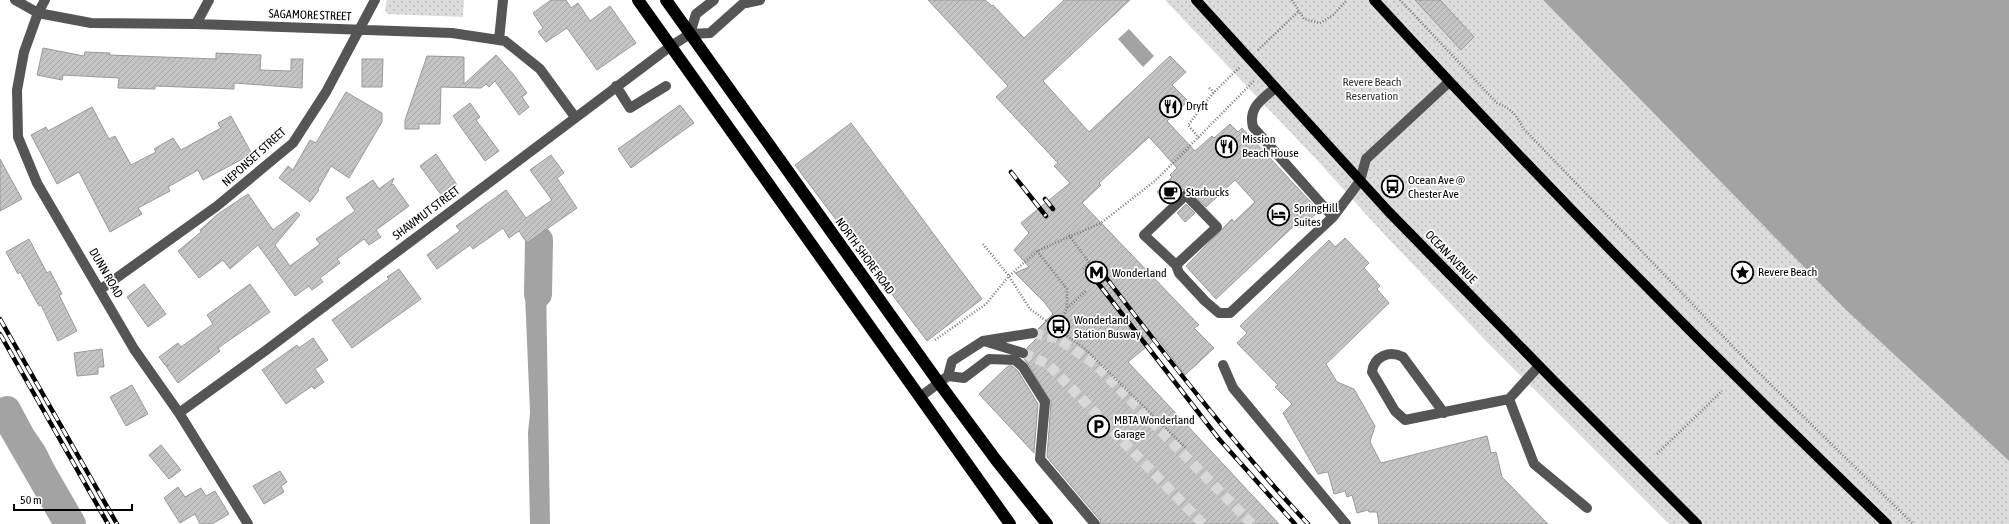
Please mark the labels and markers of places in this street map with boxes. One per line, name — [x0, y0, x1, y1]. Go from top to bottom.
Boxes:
restaurant icon: Dryft — [1157, 93, 1183, 119]
place label: Dryft — [1186, 99, 1209, 113]
place label: Mission Beach House — [1242, 132, 1299, 160]
restaurant icon: Mission Beach House — [1214, 133, 1240, 159]
place label: Ocean Ave @ Chester Ave — [1408, 173, 1465, 201]
bus stop icon: Ocean Ave @ Chester Ave — [1380, 174, 1406, 200]
cafe icon: Starbucks — [1158, 179, 1184, 205]
place label: Starbucks — [1186, 185, 1229, 199]
place label: SpringHill Suites — [1294, 201, 1339, 229]
hotel icon: SpringHill Suites — [1265, 202, 1291, 228]
place icon: Revere Beach — [1729, 259, 1755, 285]
metro station icon: Wonderland — [1084, 260, 1110, 286]
place label: Revere Beach — [1758, 265, 1817, 279]
place label: Wonderland — [1112, 266, 1167, 280]
place label: Wonderland Station Busway — [1074, 313, 1141, 341]
bus stop icon: Wonderland Station Busway — [1045, 314, 1071, 340]
place label: MBTA Wonderland Garage — [1114, 413, 1195, 441]
parking icon: MBTA Wonderland Garage — [1086, 414, 1112, 440]

